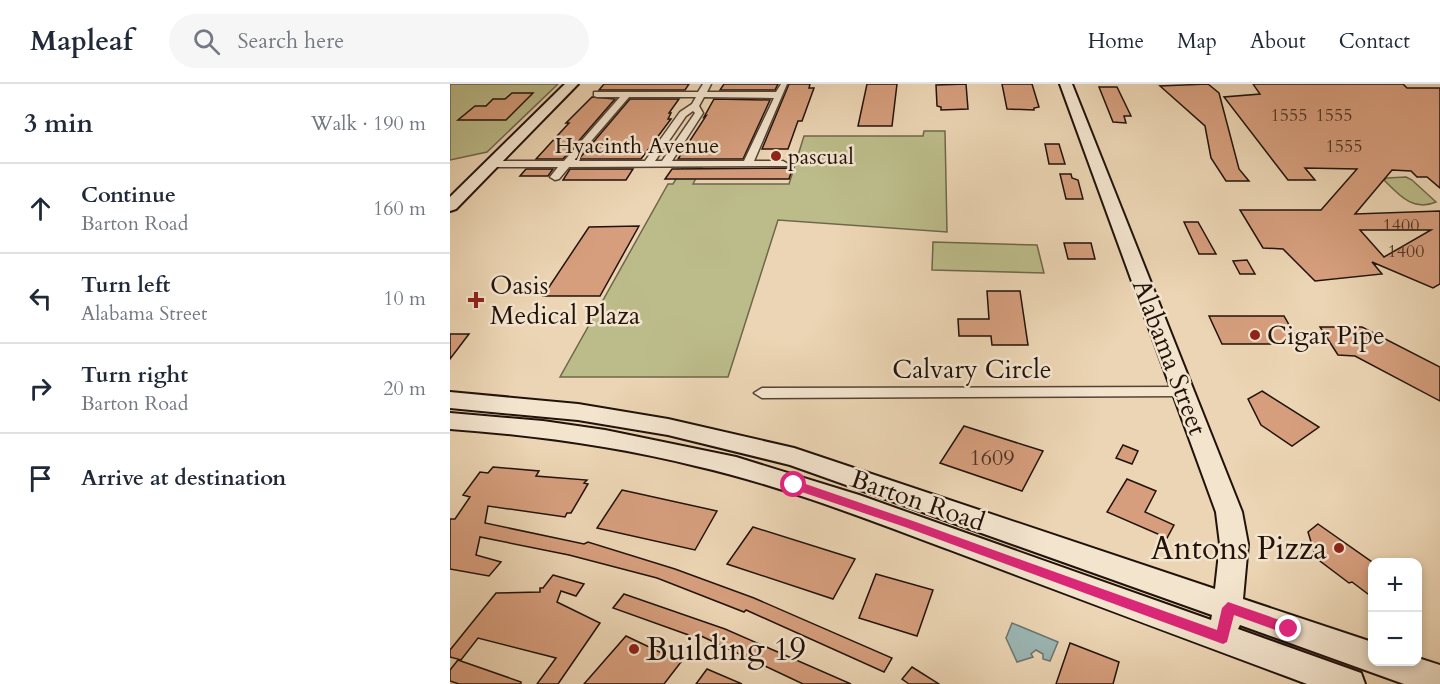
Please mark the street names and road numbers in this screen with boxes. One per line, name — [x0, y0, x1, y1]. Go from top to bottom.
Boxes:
street label: Hyacinth Avenue — [555, 131, 719, 161]
street label: Alabama Street — [1124, 274, 1215, 440]
street label: Calvary Circle — [892, 352, 1052, 387]
street label: Barton Road — [846, 461, 990, 540]

